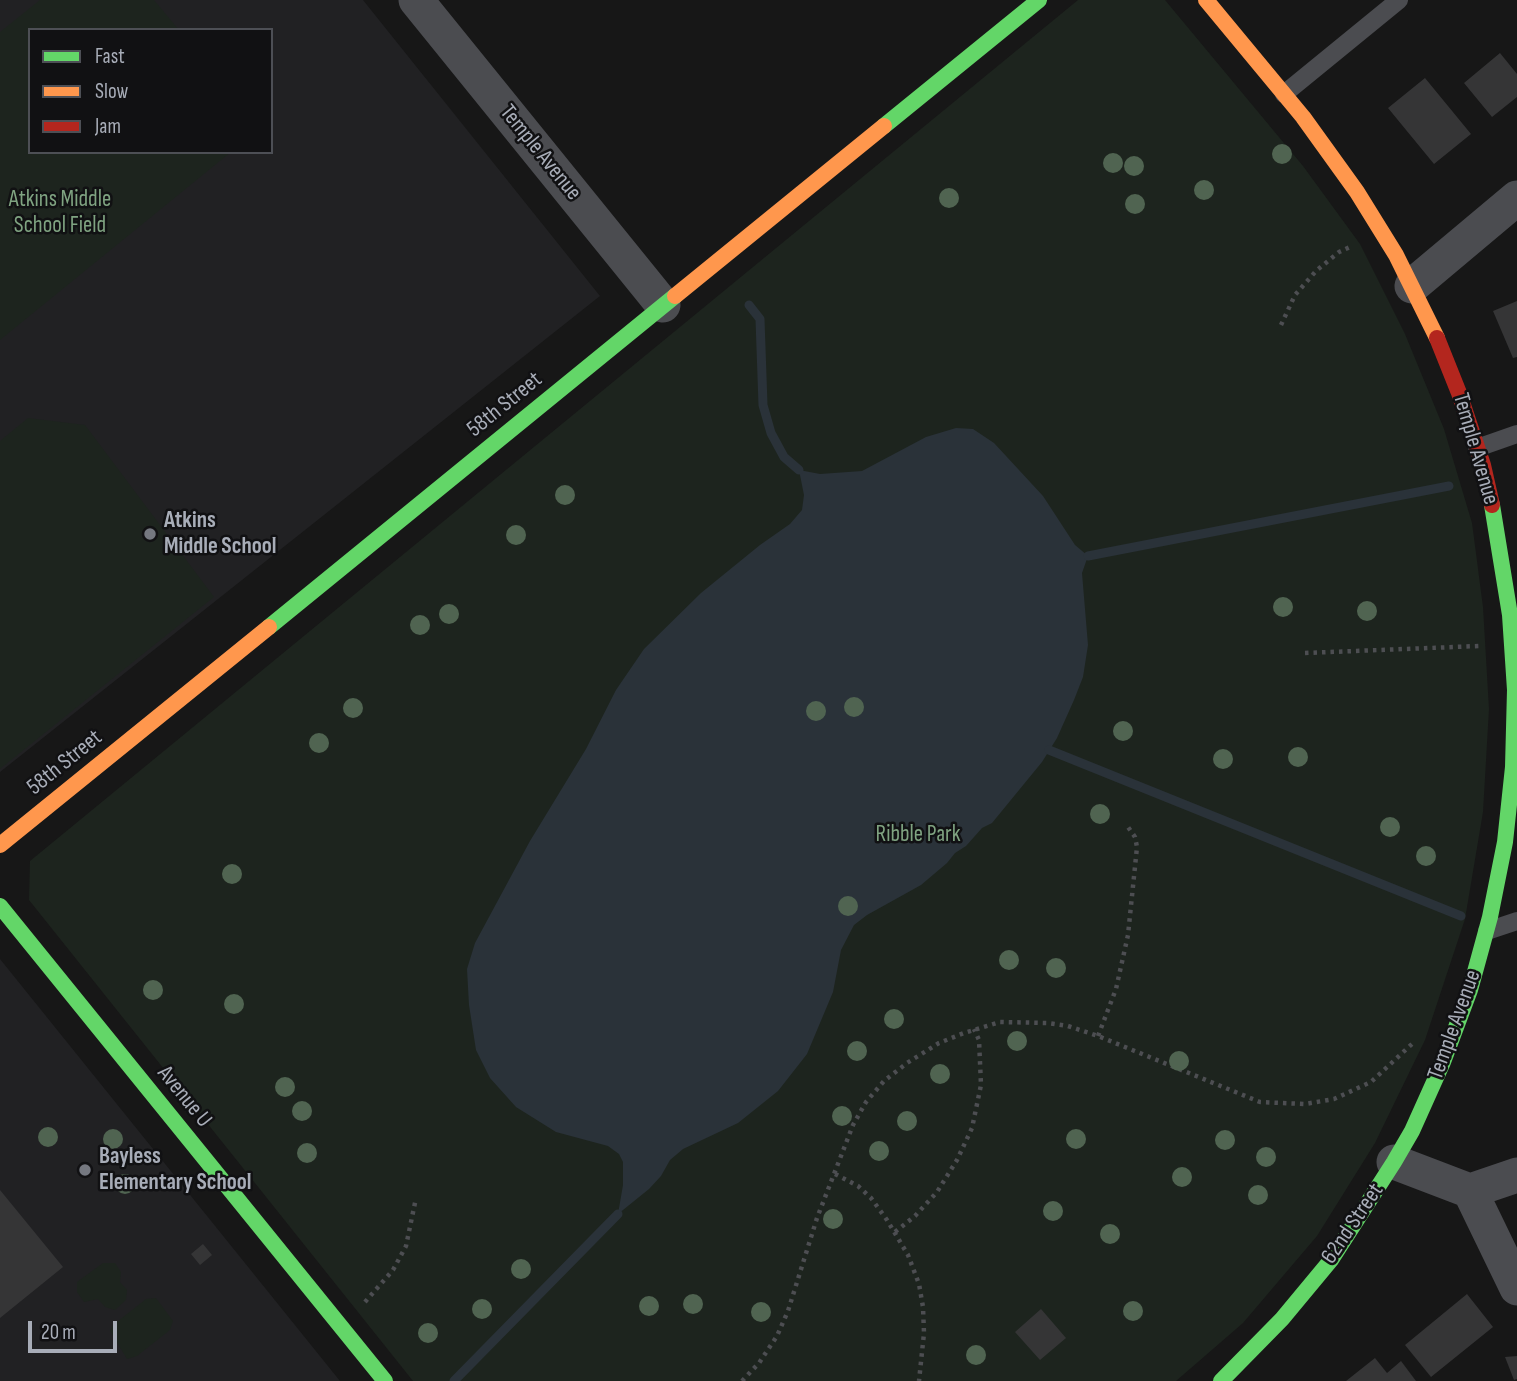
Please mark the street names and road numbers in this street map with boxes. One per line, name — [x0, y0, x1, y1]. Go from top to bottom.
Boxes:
street label: Temple Avenue — [493, 100, 587, 206]
street label: 58th Street — [462, 366, 548, 444]
street label: Temple Avenue — [1446, 390, 1504, 508]
street label: 58th Street — [22, 724, 108, 802]
street label: Temple Avenue — [1422, 966, 1488, 1084]
street label: Avenue U — [151, 1061, 217, 1133]
street label: 62nd Street — [1316, 1178, 1390, 1270]

